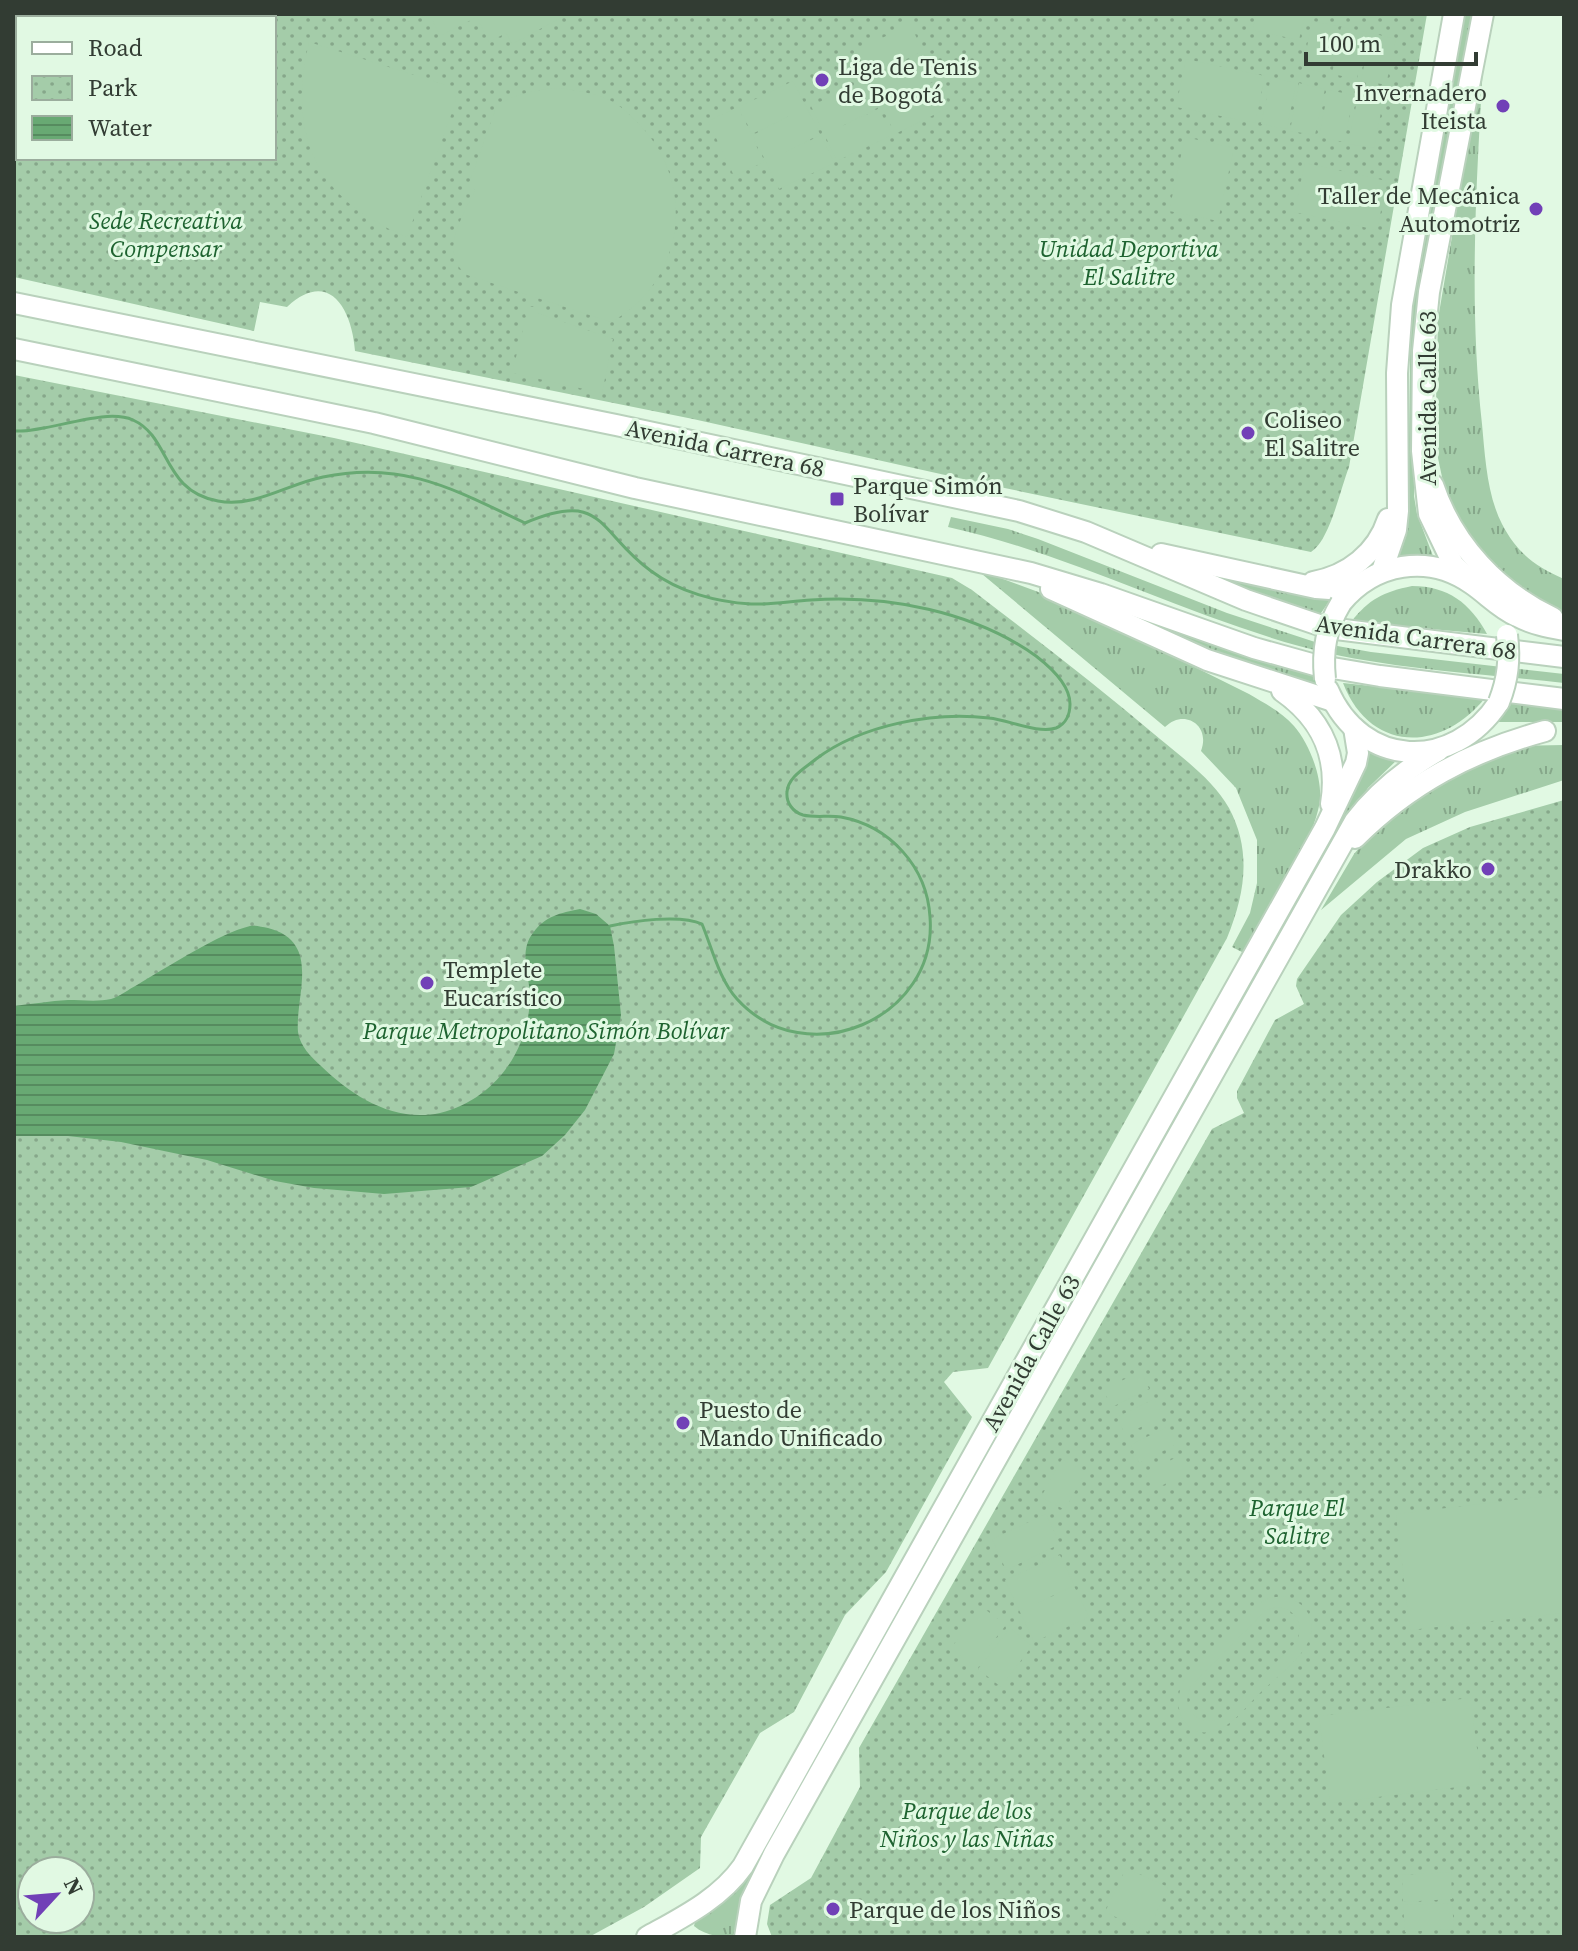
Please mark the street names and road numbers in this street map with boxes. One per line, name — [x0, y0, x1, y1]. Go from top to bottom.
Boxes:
street label: Avenida Calle 63 — [1411, 311, 1444, 485]
street label: Avenida Carrera 68 — [623, 411, 827, 485]
street label: Avenida Carrera 68 — [1313, 607, 1519, 667]
street label: Avenida Calle 63 — [974, 1269, 1088, 1437]

